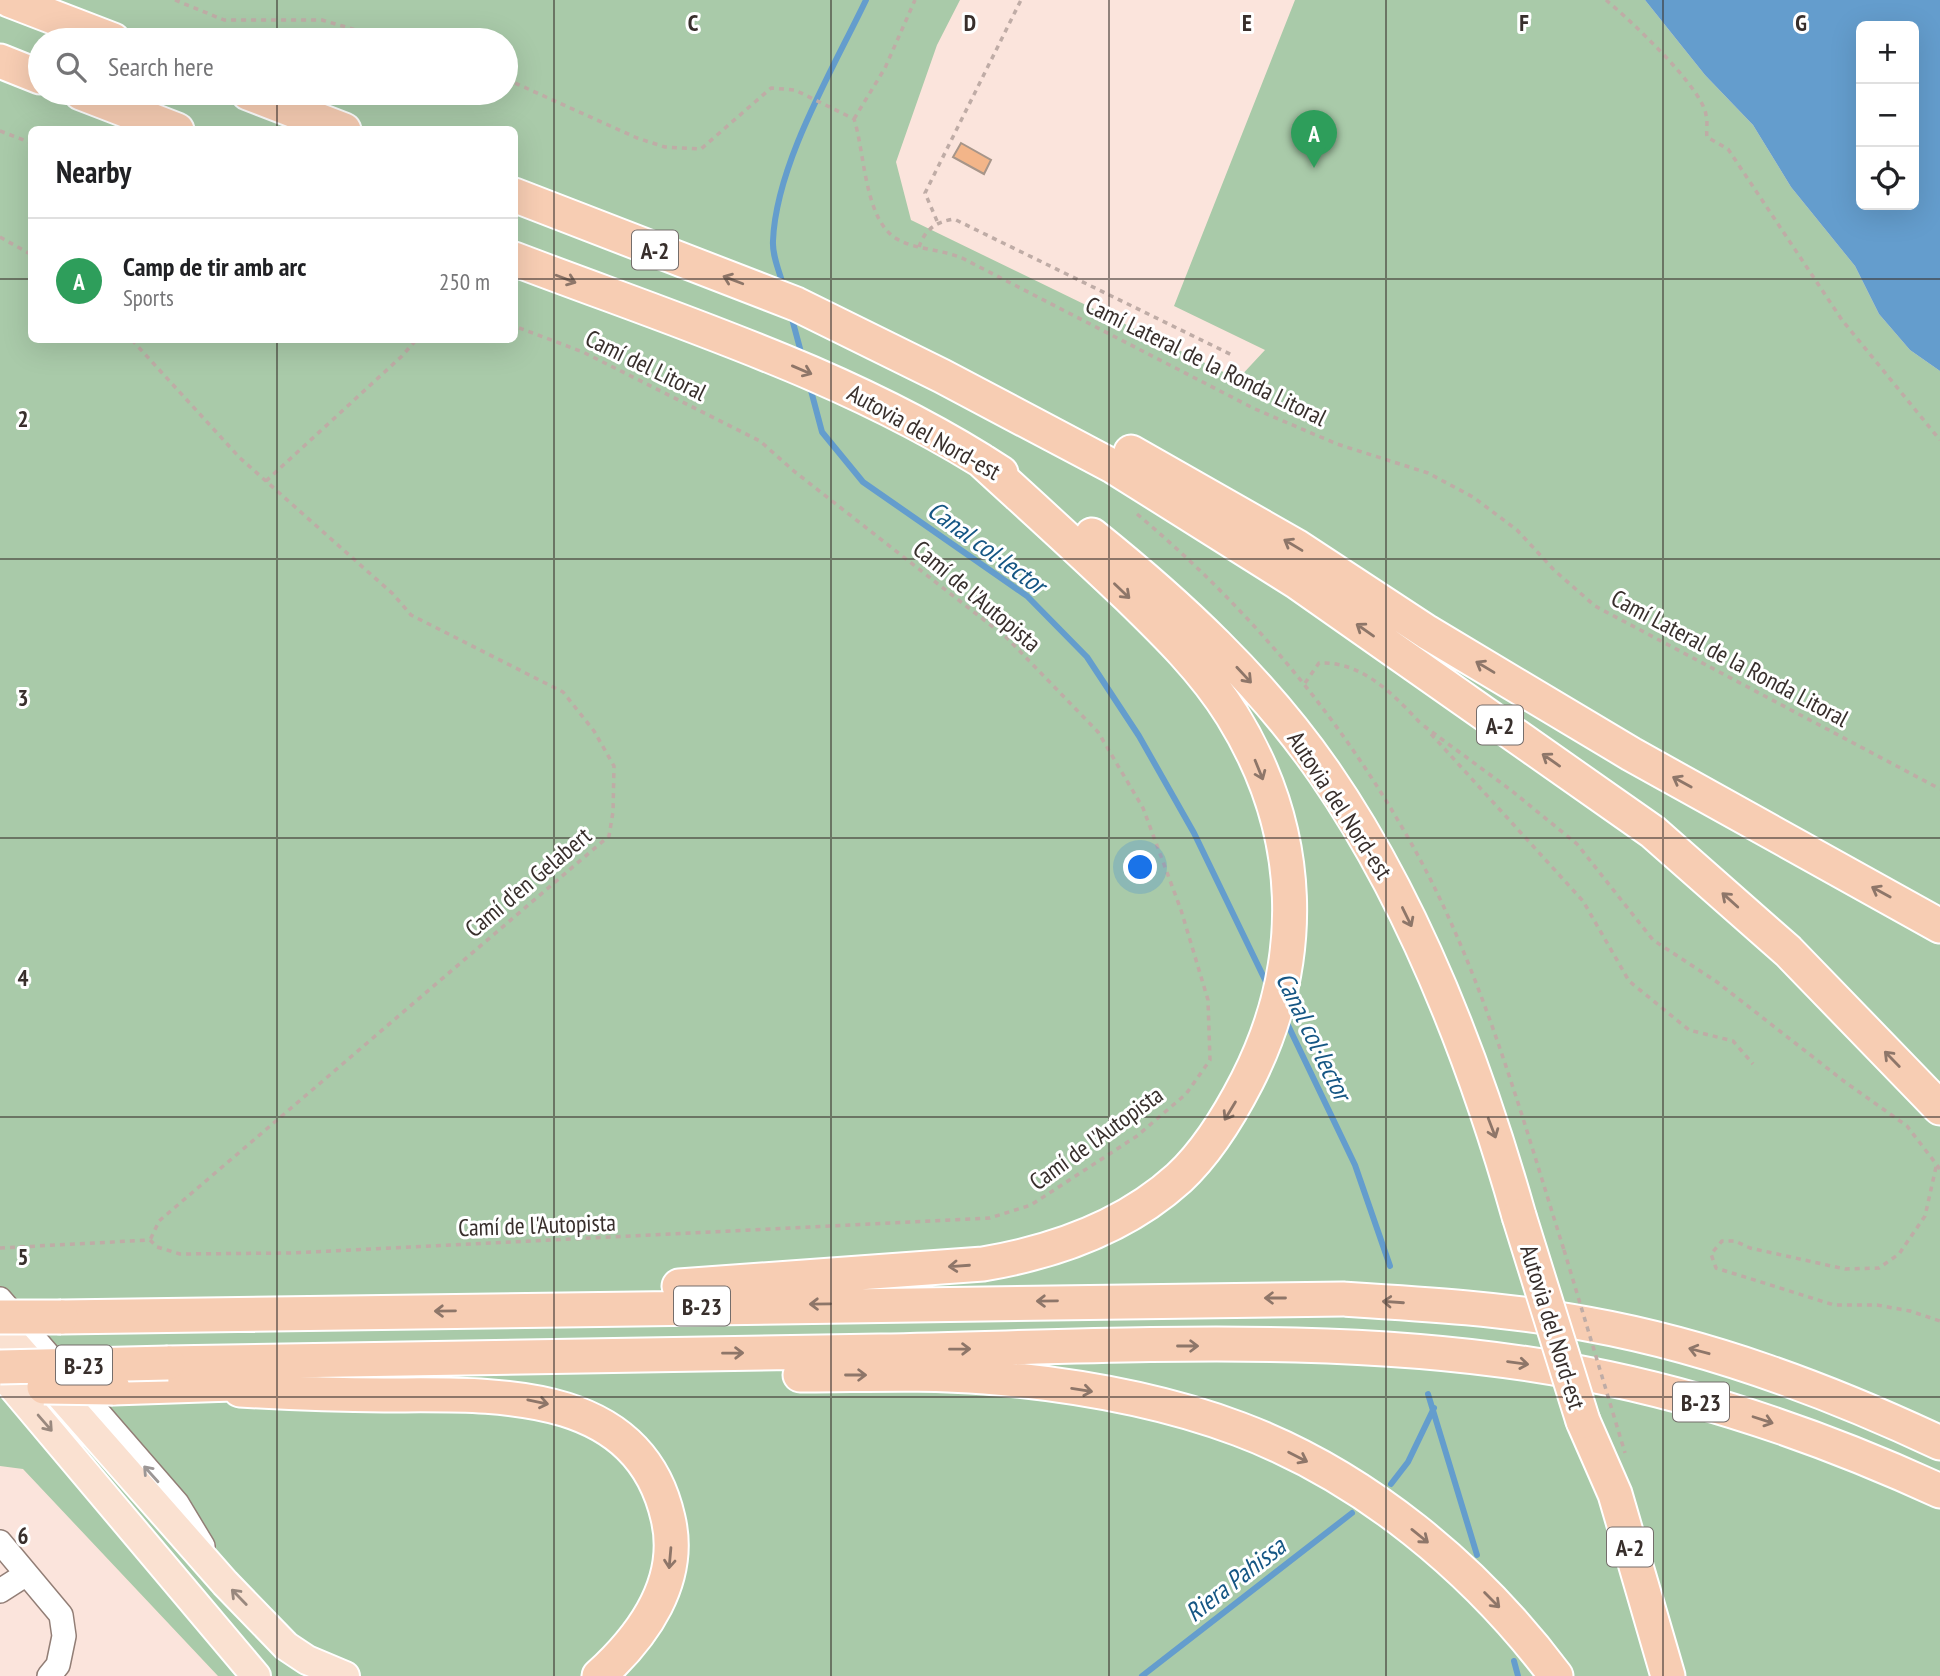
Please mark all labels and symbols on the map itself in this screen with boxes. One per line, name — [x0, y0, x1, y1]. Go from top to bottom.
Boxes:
text: C — [688, 8, 699, 37]
text: D — [964, 8, 976, 37]
text: E — [1242, 8, 1252, 37]
text: F — [1519, 8, 1529, 37]
text: G — [1795, 8, 1807, 37]
pin: A — [1291, 110, 1337, 168]
road number: A-2 — [632, 230, 678, 270]
one-way arrow — [722, 272, 744, 285]
one-way arrow — [555, 273, 577, 286]
street label: Camí Lateral de la Ronda Litoral — [1080, 289, 1332, 433]
street label: Camí del Litoral — [580, 322, 712, 408]
one-way arrow — [791, 365, 812, 378]
street label: Autovia del Nord-est — [842, 377, 1006, 487]
text: 2 — [18, 404, 29, 433]
water label: Canal col·lector — [921, 493, 1056, 603]
street label: Camí de l'Autopista — [907, 533, 1047, 659]
one-way arrow — [1284, 538, 1304, 552]
one-way arrow — [1113, 582, 1130, 599]
street label: Camí Lateral de la Ronda Litoral — [1606, 582, 1854, 734]
one-way arrow — [1355, 623, 1375, 637]
one-way arrow — [1476, 660, 1496, 674]
one-way arrow — [1235, 666, 1252, 683]
text: 3 — [18, 683, 29, 712]
road number: A-2 — [1477, 706, 1523, 744]
street label: Autovia del Nord-est — [1281, 725, 1400, 885]
one-way arrow — [1542, 753, 1561, 767]
one-way arrow — [1253, 758, 1266, 780]
one-way arrow — [1672, 775, 1692, 789]
street label: Camí d'en Gelabert — [458, 820, 598, 944]
your location — [1123, 850, 1157, 884]
one-way arrow — [1871, 885, 1891, 899]
one-way arrow — [1721, 892, 1739, 908]
one-way arrow — [1400, 906, 1414, 927]
text: 4 — [18, 963, 29, 992]
water label: Canal col·lector — [1269, 967, 1361, 1109]
one-way arrow — [1884, 1051, 1901, 1068]
street label: Camí de l'Autopista — [1023, 1079, 1169, 1197]
one-way arrow — [1223, 1101, 1237, 1121]
one-way arrow — [1487, 1116, 1500, 1138]
street label: Camí de l'Autopista — [458, 1207, 616, 1243]
street label: Autovia del Nord-est — [1513, 1241, 1593, 1413]
text: 5 — [18, 1242, 29, 1271]
one-way arrow — [948, 1260, 971, 1273]
road number: B-23 — [674, 1287, 730, 1326]
one-way arrow — [1263, 1291, 1286, 1305]
one-way arrow — [1036, 1294, 1059, 1308]
one-way arrow — [1382, 1295, 1405, 1308]
one-way arrow — [808, 1298, 831, 1311]
one-way arrow — [434, 1304, 457, 1318]
one-way arrow — [1176, 1339, 1199, 1353]
one-way arrow — [949, 1343, 972, 1356]
one-way arrow — [1688, 1344, 1711, 1357]
road number: B-23 — [56, 1346, 112, 1384]
one-way arrow — [721, 1347, 744, 1360]
one-way arrow — [1506, 1357, 1529, 1370]
one-way arrow — [844, 1368, 867, 1382]
road number: B-23 — [1673, 1382, 1729, 1422]
one-way arrow — [1070, 1384, 1093, 1397]
one-way arrow — [526, 1396, 549, 1409]
one-way arrow — [37, 1414, 53, 1432]
one-way arrow — [1752, 1415, 1774, 1427]
one-way arrow — [1287, 1451, 1308, 1465]
one-way arrow — [143, 1465, 159, 1483]
text: 6 — [18, 1521, 29, 1550]
road number: A-2 — [1607, 1528, 1653, 1566]
water label: Riera Pahissa — [1178, 1529, 1293, 1628]
one-way arrow — [1411, 1529, 1429, 1544]
one-way arrow — [663, 1547, 676, 1569]
one-way arrow — [230, 1589, 247, 1606]
one-way arrow — [1483, 1591, 1500, 1608]

